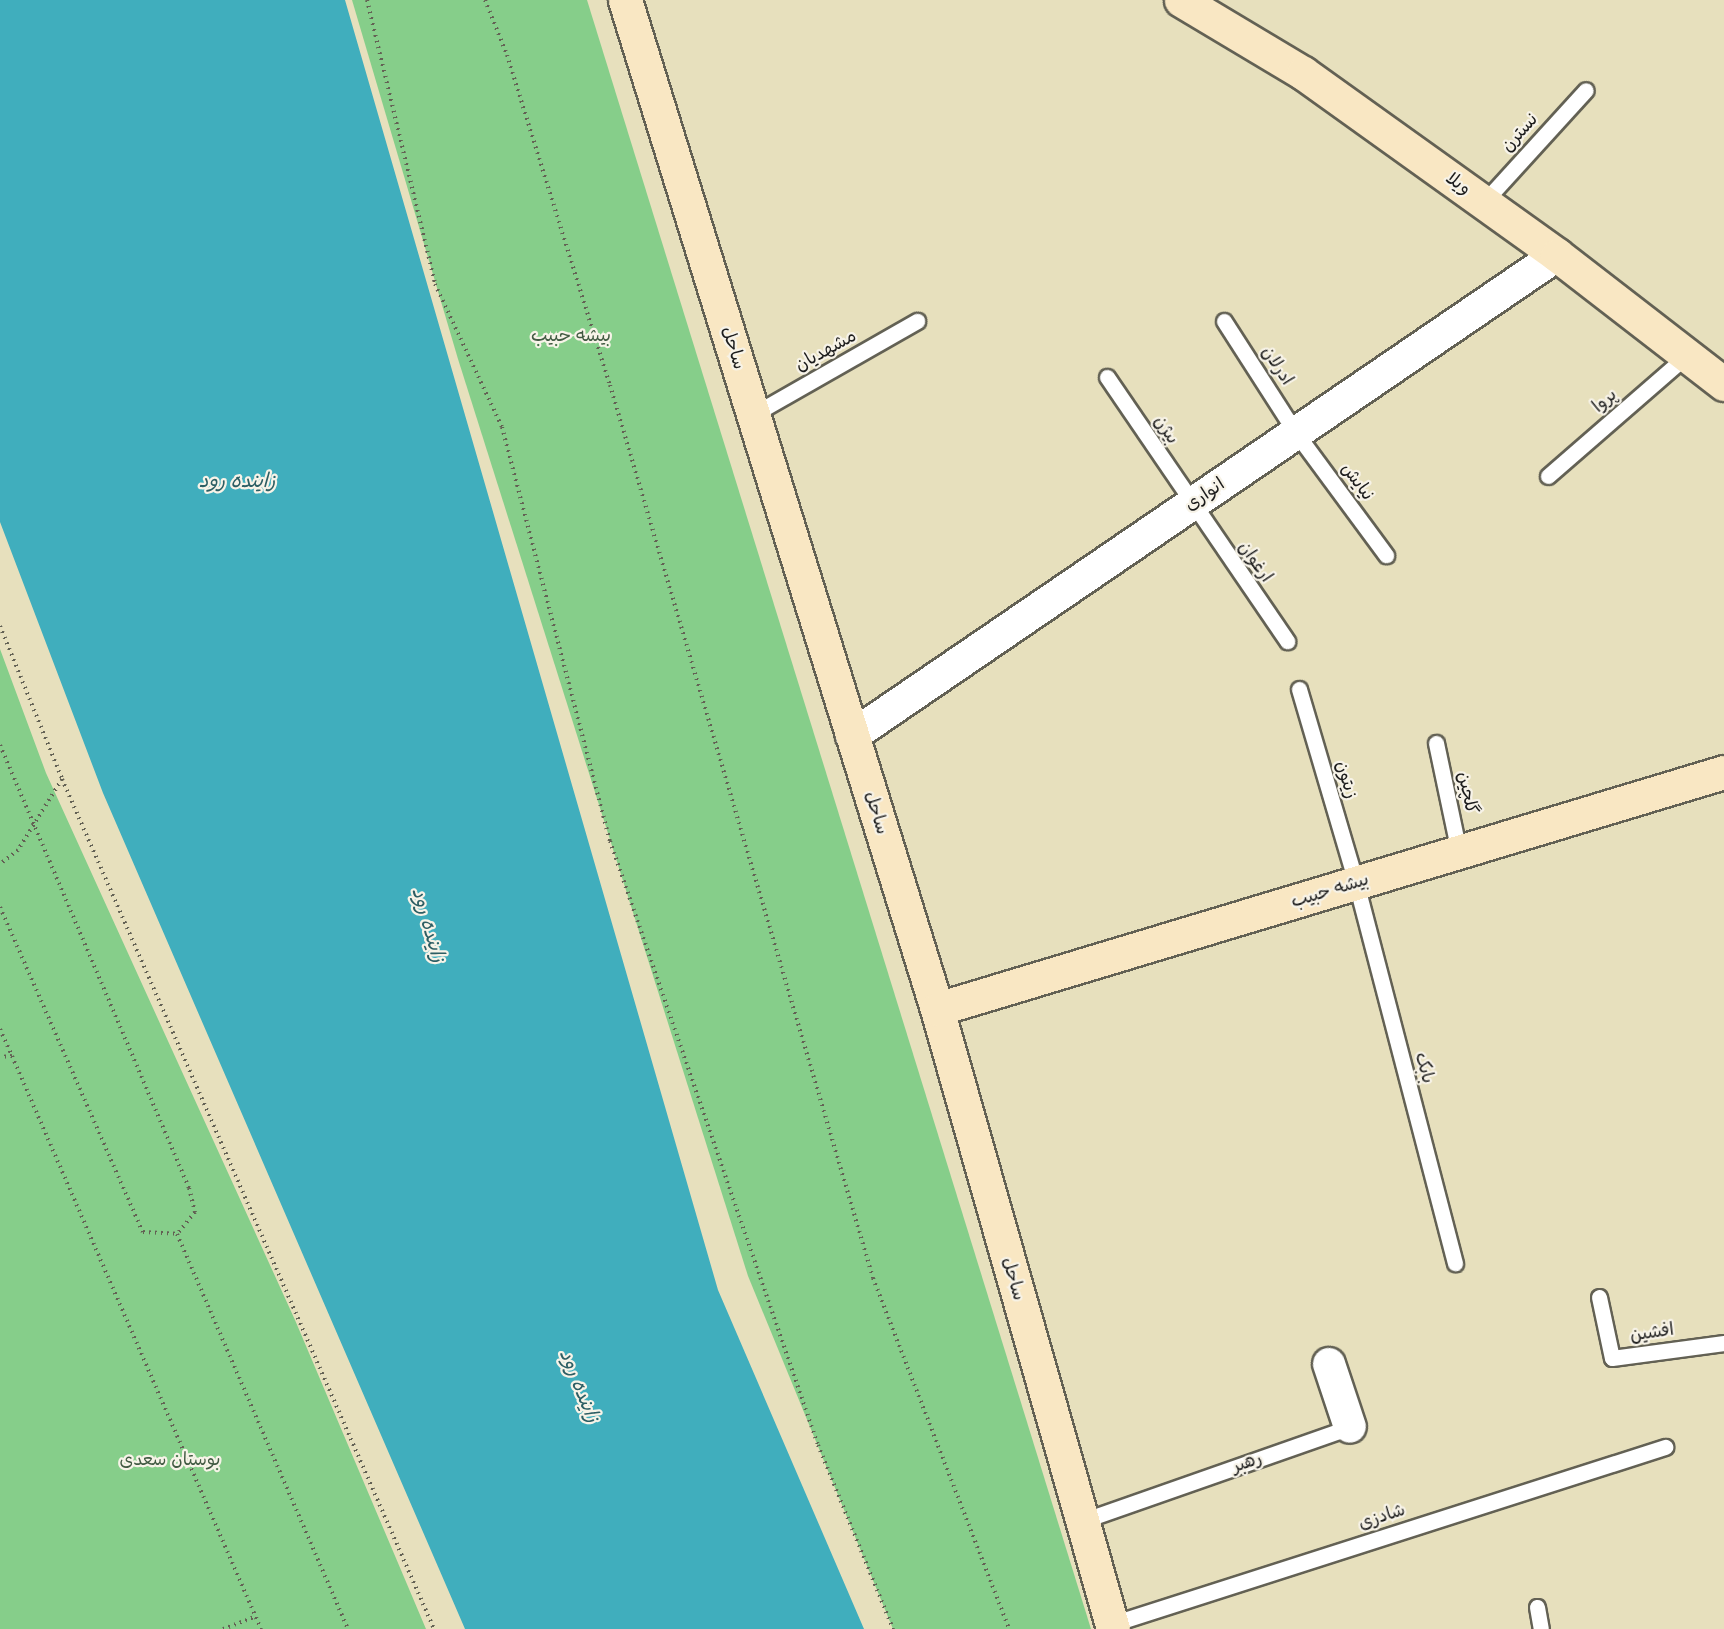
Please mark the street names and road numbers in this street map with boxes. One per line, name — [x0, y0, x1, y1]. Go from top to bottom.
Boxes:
street label: نسترن — [1497, 109, 1543, 157]
street label: ویلا — [1441, 168, 1475, 200]
street label: ساحل — [716, 324, 750, 372]
street label: مشهدیان — [792, 325, 860, 377]
street label: ادرلان — [1256, 342, 1298, 390]
street label: پروا — [1588, 385, 1622, 417]
street label: بیژن — [1149, 412, 1183, 448]
street label: نیایش — [1336, 459, 1378, 505]
street label: انواری — [1181, 474, 1229, 516]
street label: ارغوان — [1233, 537, 1277, 587]
street label: زیتون — [1330, 759, 1362, 801]
street label: گلچین — [1452, 770, 1482, 816]
street label: ساحل — [859, 789, 893, 837]
street label: بیشه حبیب — [1289, 869, 1371, 913]
street label: بابک — [1410, 1050, 1438, 1086]
street label: ساحل — [997, 1255, 1029, 1303]
street label: افشین — [1629, 1319, 1675, 1347]
street label: رهبر — [1229, 1448, 1265, 1478]
street label: شادزی — [1356, 1499, 1408, 1535]

